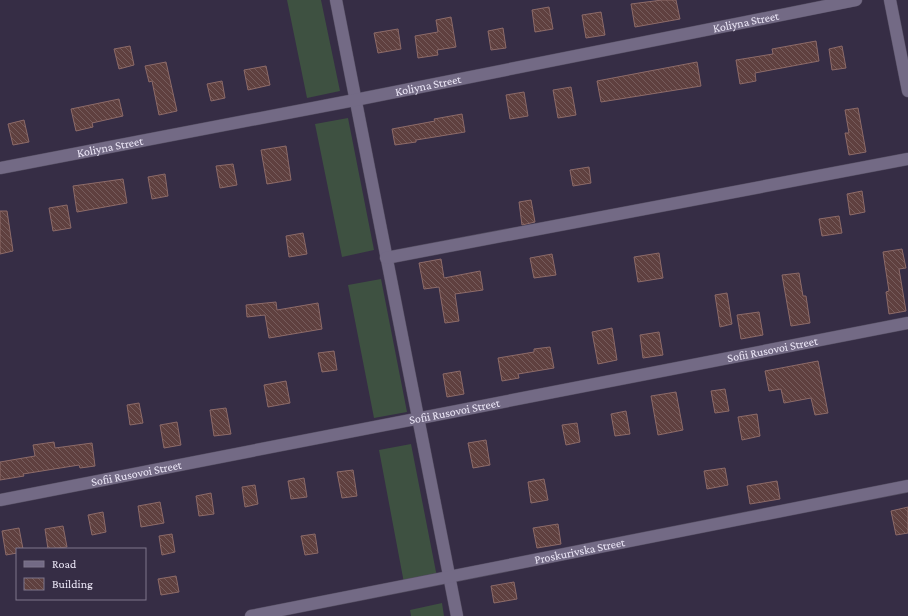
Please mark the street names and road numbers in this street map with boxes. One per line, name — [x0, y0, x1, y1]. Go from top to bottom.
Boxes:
street label: Koliyna Street — [712, 8, 781, 35]
street label: Koliyna Street — [394, 72, 463, 99]
street label: Koliyna Street — [76, 134, 145, 160]
street label: Sofii Rusovoi Street — [726, 334, 820, 365]
street label: Sofii Rusovoi Street — [408, 396, 502, 427]
street label: Sofii Rusovoi Street — [90, 458, 184, 489]
street label: Proskurivska Street — [533, 535, 627, 567]

